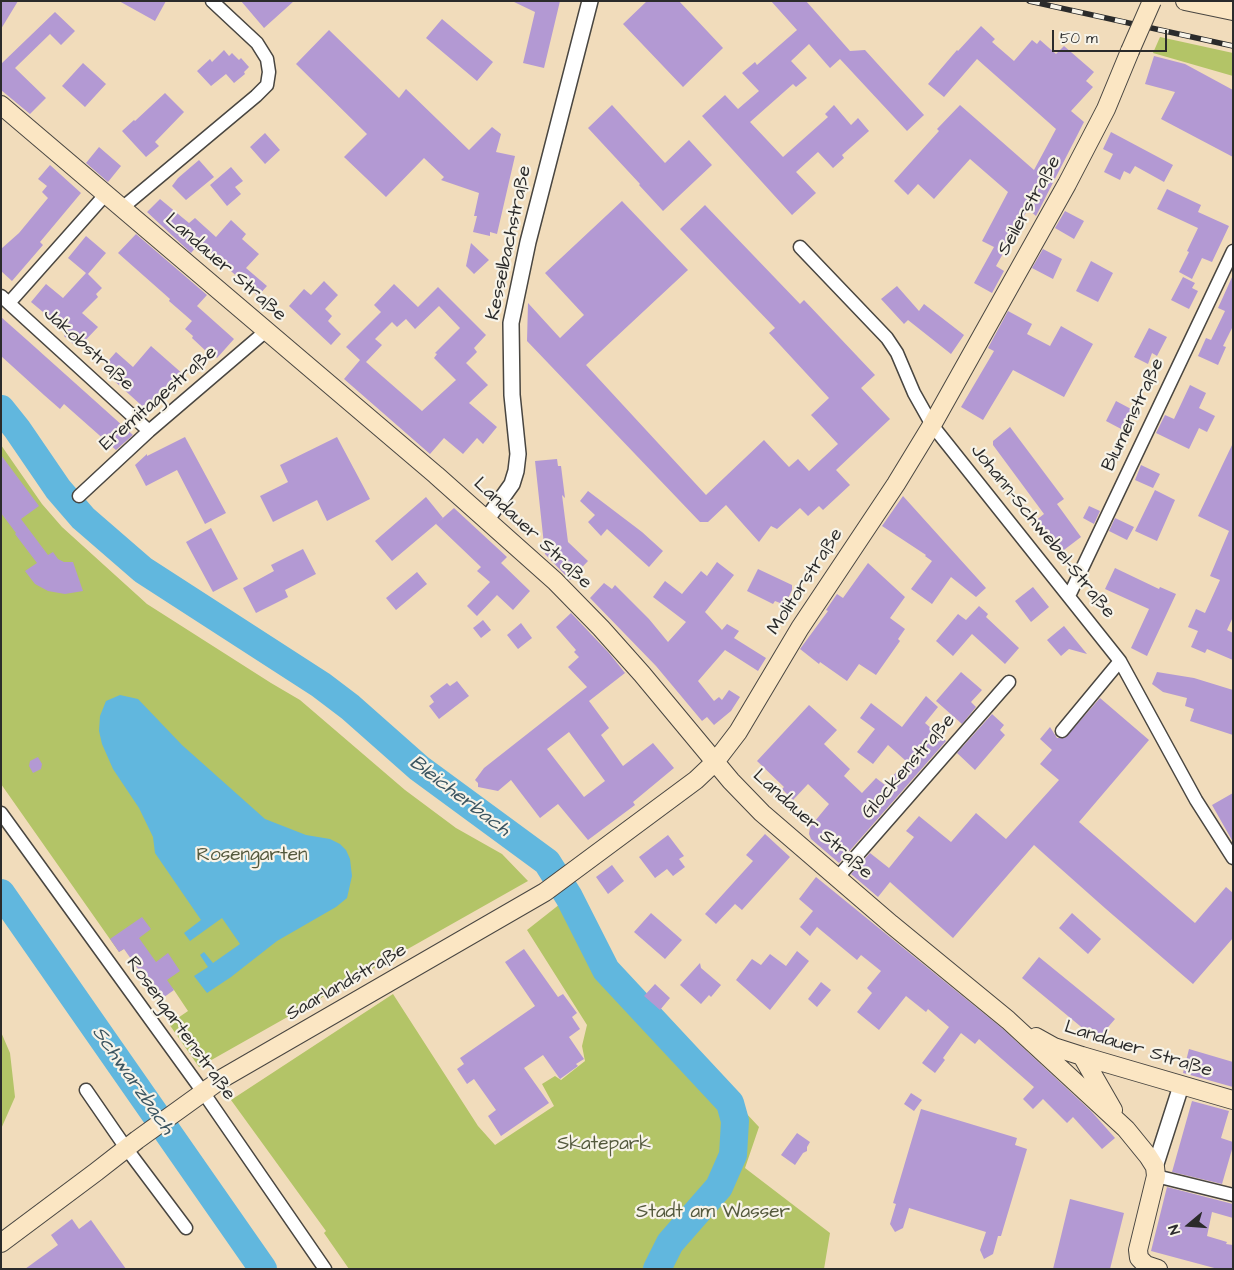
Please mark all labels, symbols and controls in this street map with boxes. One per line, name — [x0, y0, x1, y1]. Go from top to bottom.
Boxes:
scale bar — [1054, 20, 1169, 52]
text: 50 m — [1060, 28, 1098, 49]
street label: Seilerstraße — [993, 152, 1067, 260]
street label: Kesselbachstraße — [483, 164, 537, 322]
street label: Landauer Straße — [160, 209, 290, 327]
street label: Jakobstraße — [38, 303, 138, 397]
street label: Eremitagestraße — [96, 342, 222, 456]
street label: Blumenstraße — [1098, 355, 1170, 475]
street label: Johann-Schwebel-Straße — [965, 440, 1119, 624]
street label: Landauer Straße — [468, 473, 596, 595]
street label: Molitorstraße — [763, 525, 849, 639]
street label: Glockenstraße — [857, 710, 961, 824]
water label: Bleicherbach — [404, 751, 514, 843]
street label: Landauer Straße — [747, 765, 877, 885]
park label: Rosengarten — [197, 845, 307, 867]
street label: Saarlandstraße — [283, 939, 411, 1027]
street label: Rosengartenstraße — [120, 953, 240, 1105]
street label: Landauer Straße — [1061, 1017, 1215, 1083]
water label: Schwarzbach — [86, 1022, 178, 1140]
park label: Skatepark — [557, 1134, 651, 1156]
north arrow — [1164, 1200, 1214, 1250]
park label: Stadt am Wasser — [636, 1202, 790, 1224]
text: N — [1164, 1222, 1186, 1237]

